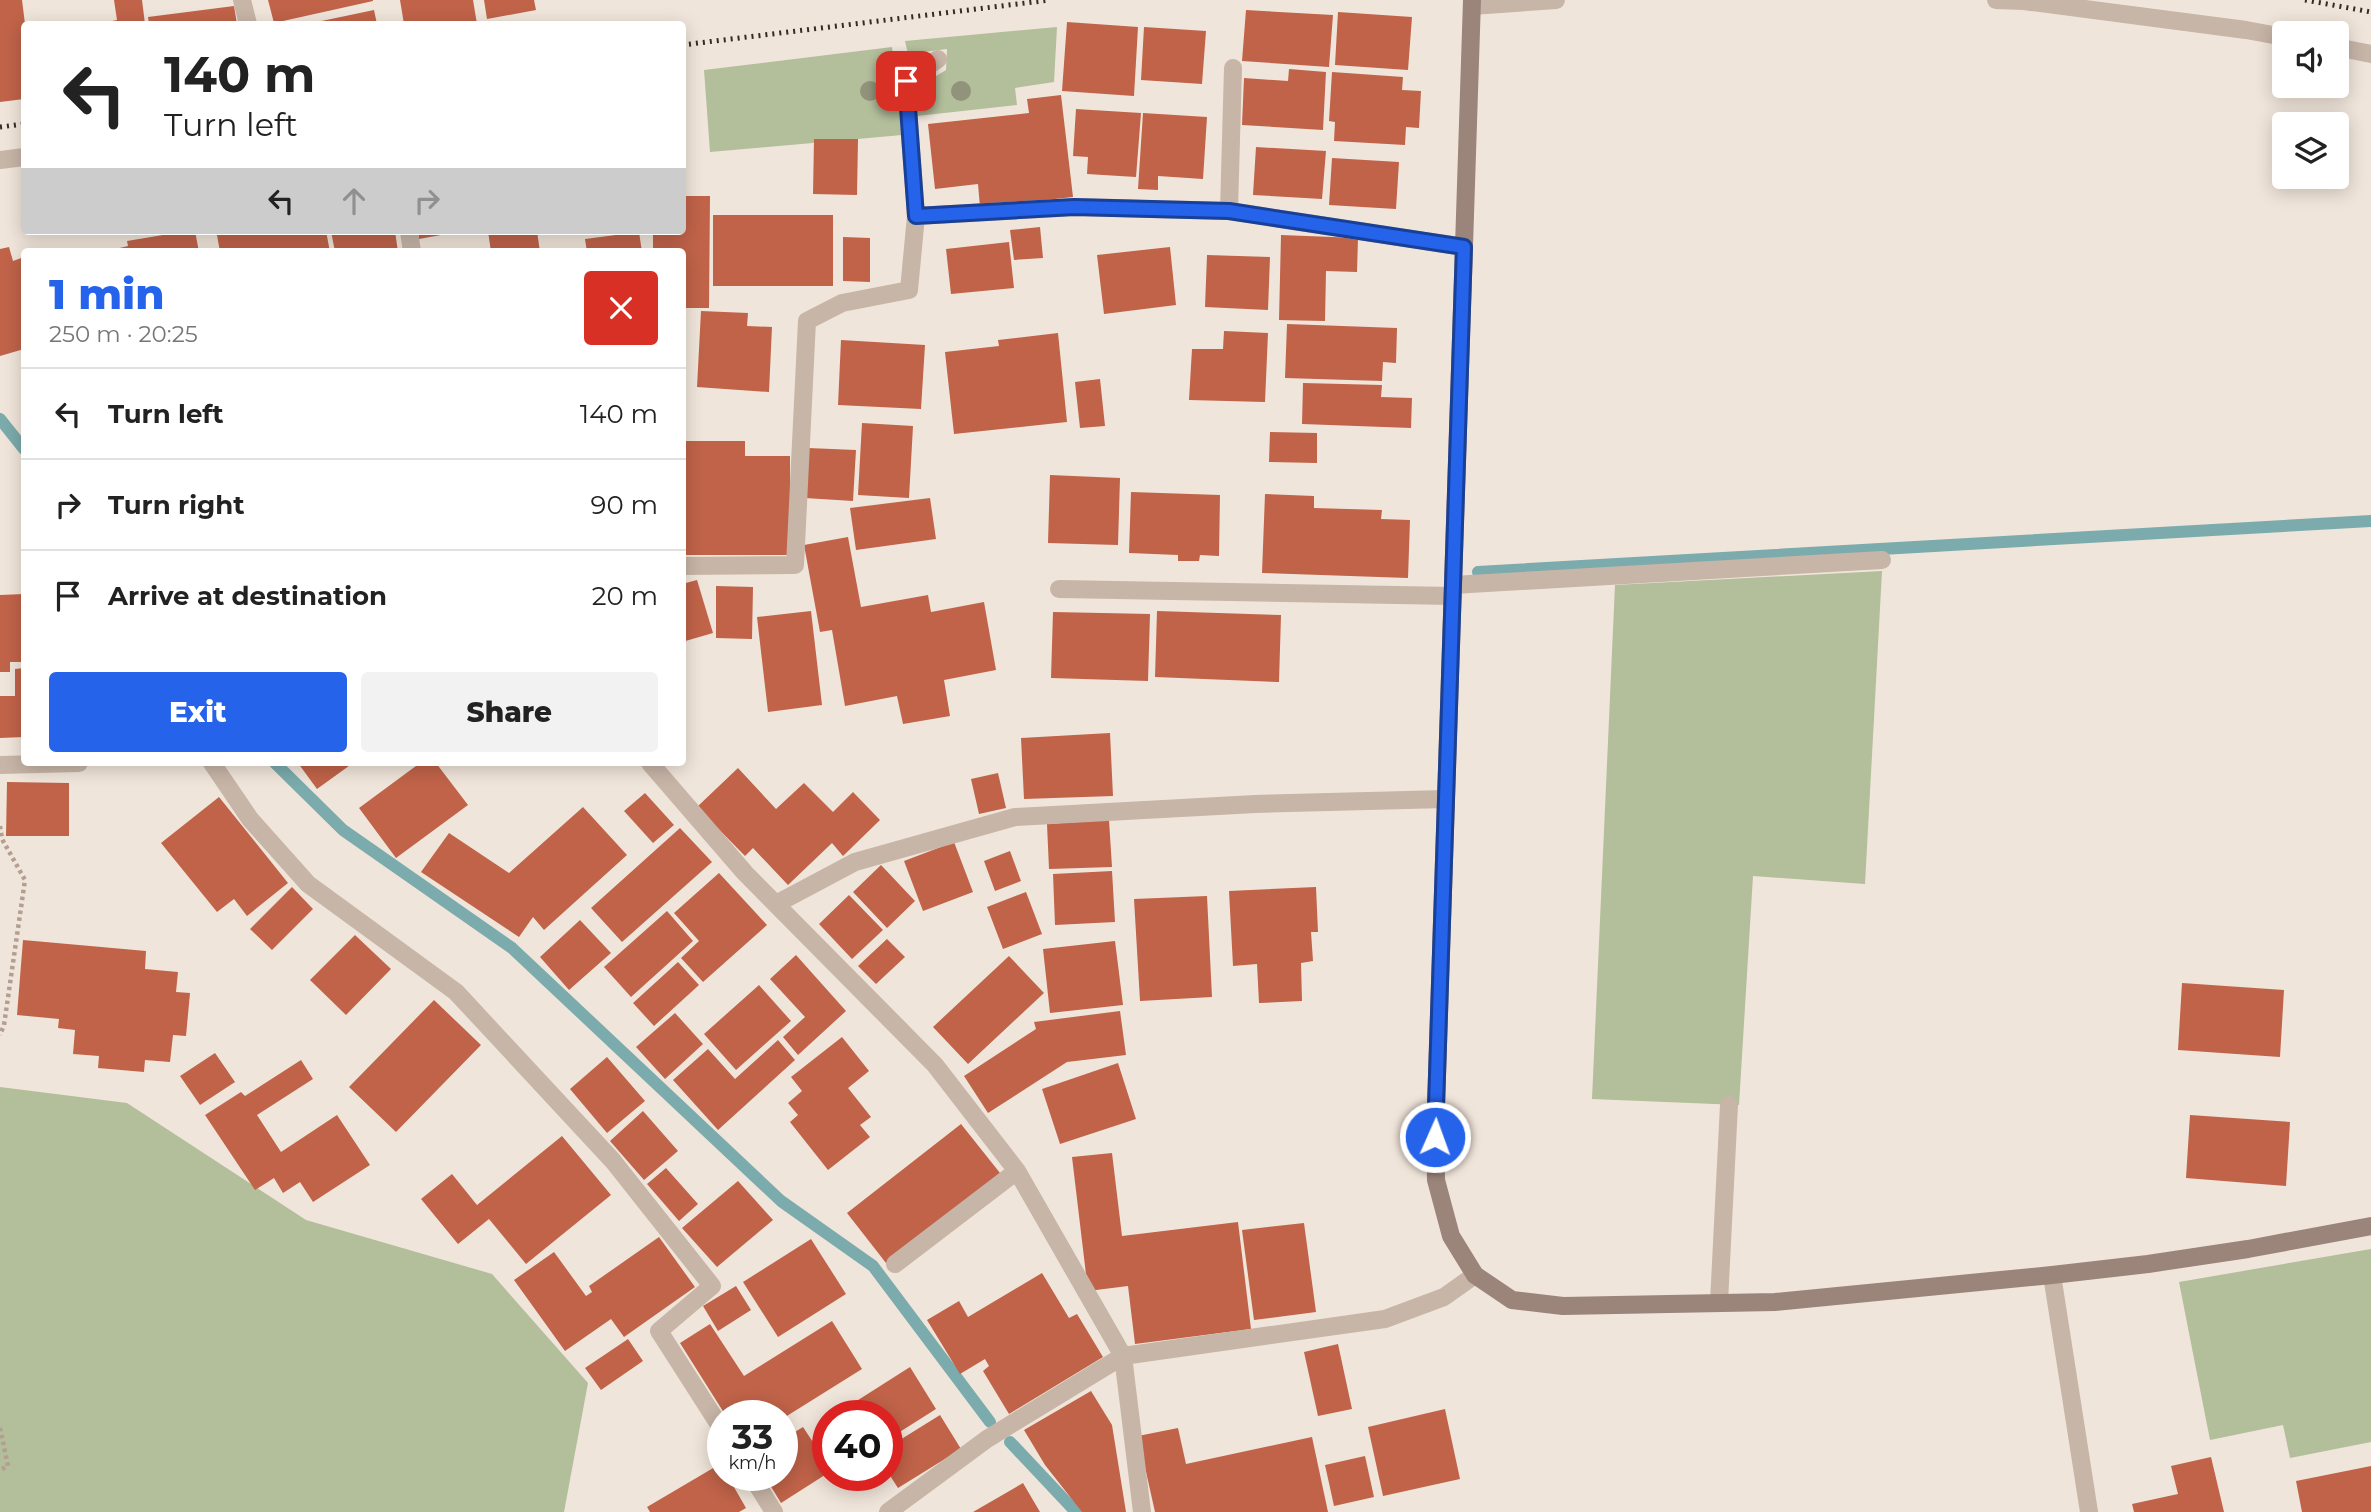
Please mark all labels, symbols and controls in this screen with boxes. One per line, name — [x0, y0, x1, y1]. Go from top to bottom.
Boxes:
map controls — [2272, 21, 2349, 189]
button: sound — [2272, 21, 2349, 98]
text: 140 m — [164, 45, 316, 104]
icon: left — [49, 49, 140, 140]
pin — [876, 51, 936, 111]
icon: arrive — [887, 62, 925, 100]
text: Turn left — [164, 105, 298, 144]
button: layers — [2272, 112, 2349, 189]
icon: left — [262, 182, 300, 220]
icon: ahead — [335, 182, 373, 220]
icon: right — [408, 182, 446, 220]
text: 1 min — [49, 268, 165, 320]
button: close — [584, 271, 658, 345]
text: 250 m · 20:25 — [49, 320, 198, 348]
icon: left — [49, 395, 87, 433]
text: Turn left — [108, 398, 224, 430]
text: 140 m — [580, 398, 658, 430]
icon: right — [49, 486, 87, 524]
text: Turn right — [108, 489, 244, 521]
text: 90 m — [591, 489, 658, 521]
icon: arrive — [49, 577, 87, 615]
text: Arrive at destination — [108, 580, 387, 612]
text: 20 m — [592, 580, 658, 612]
button: Exit — [49, 672, 347, 752]
button: Share — [361, 672, 658, 752]
position arrow — [1398, 1100, 1472, 1174]
speed limit sign: 40 — [812, 1400, 903, 1491]
text: 33 — [732, 1415, 773, 1458]
text: km/h — [728, 1452, 777, 1474]

